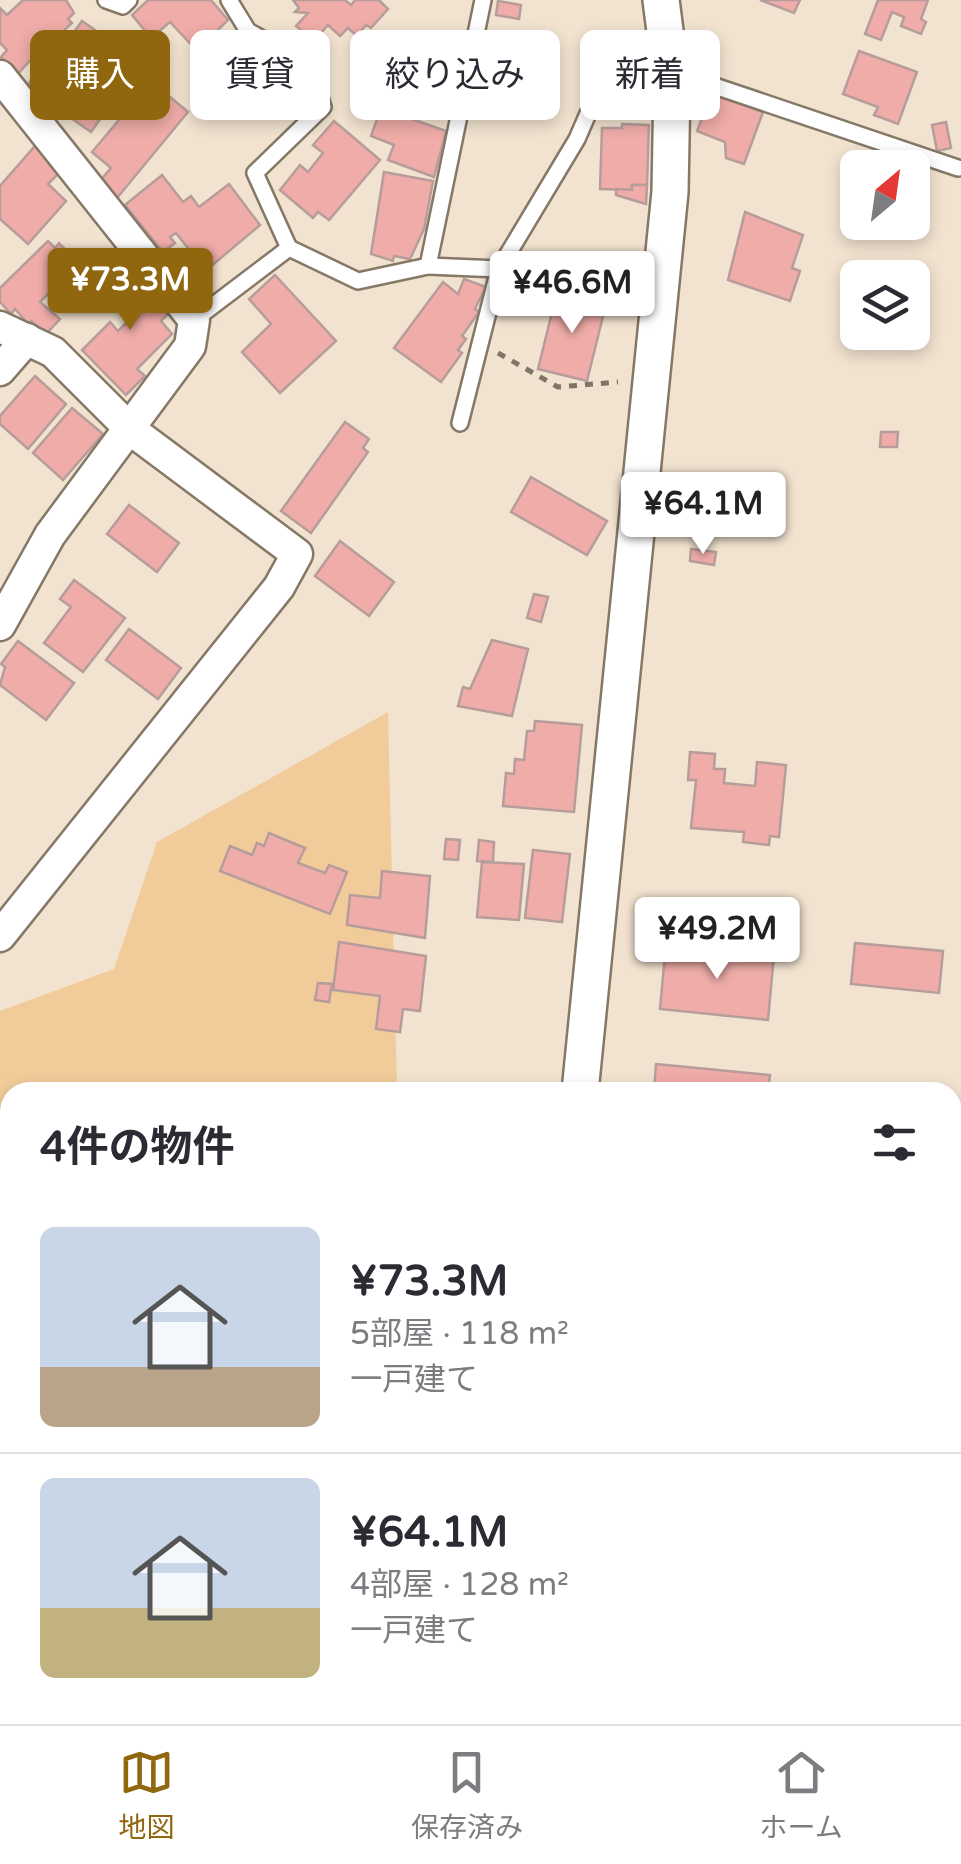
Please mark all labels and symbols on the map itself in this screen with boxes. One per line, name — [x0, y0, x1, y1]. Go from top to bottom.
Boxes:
north arrow — [840, 150, 930, 240]
pin: ¥73.3M — [49, 248, 211, 333]
pin: ¥46.6M — [491, 251, 653, 336]
pin: ¥64.1M — [622, 472, 784, 557]
pin: ¥49.2M — [636, 897, 798, 982]

